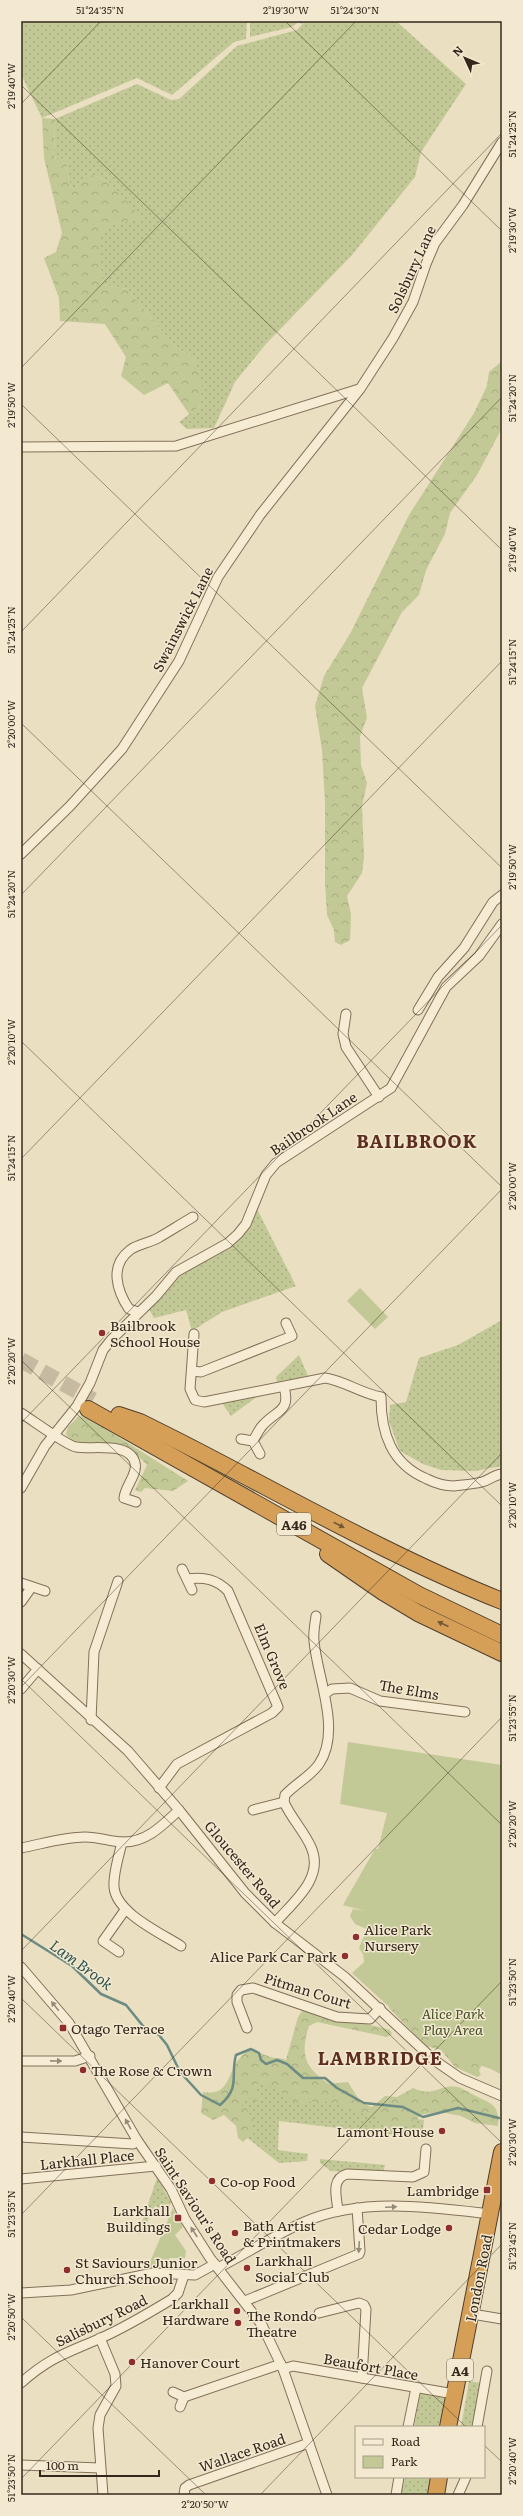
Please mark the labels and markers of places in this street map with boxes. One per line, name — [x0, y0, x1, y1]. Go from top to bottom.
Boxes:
place label: Bailbrook School House — [110, 1315, 200, 1351]
marker: Bailbrook School House — [97, 1328, 107, 1338]
place label: Alice Park Nursery — [364, 1919, 432, 1955]
marker: Alice Park Nursery — [351, 1932, 361, 1942]
place label: Alice Park Car Park — [210, 1946, 337, 1966]
marker: Alice Park Car Park — [340, 1951, 350, 1961]
place label: Otago Terrace — [71, 2018, 165, 2038]
marker: Otago Terrace — [58, 2023, 68, 2033]
place label: The Rose & Crown — [91, 2060, 212, 2080]
marker: The Rose & Crown — [78, 2065, 88, 2075]
place label: Lamont House — [337, 2121, 434, 2141]
marker: Lamont House — [437, 2126, 447, 2136]
place label: Co-op Food — [220, 2171, 296, 2191]
marker: Co-op Food — [207, 2176, 217, 2186]
place label: Lambridge — [407, 2180, 479, 2200]
marker: Lambridge — [482, 2185, 492, 2195]
place label: Larkhall Buildings — [106, 2200, 170, 2236]
marker: Larkhall Buildings — [173, 2213, 183, 2223]
place label: Bath Artist & Printmakers — [243, 2215, 341, 2251]
place label: Cedar Lodge — [358, 2218, 441, 2238]
marker: Cedar Lodge — [444, 2223, 454, 2233]
marker: Bath Artist & Printmakers — [230, 2228, 240, 2238]
place label: Larkhall Social Club — [255, 2250, 329, 2286]
place label: St Saviours Junior Church School — [75, 2252, 198, 2288]
marker: Larkhall Social Club — [242, 2263, 252, 2273]
marker: St Saviours Junior Church School — [62, 2265, 72, 2275]
place label: Larkhall Hardware — [162, 2293, 229, 2329]
place label: The Rondo Theatre — [246, 2305, 317, 2341]
marker: Larkhall Hardware — [232, 2306, 242, 2316]
marker: The Rondo Theatre — [233, 2318, 243, 2328]
place label: Hanover Court — [140, 2352, 240, 2372]
marker: Hanover Court — [127, 2357, 137, 2367]

